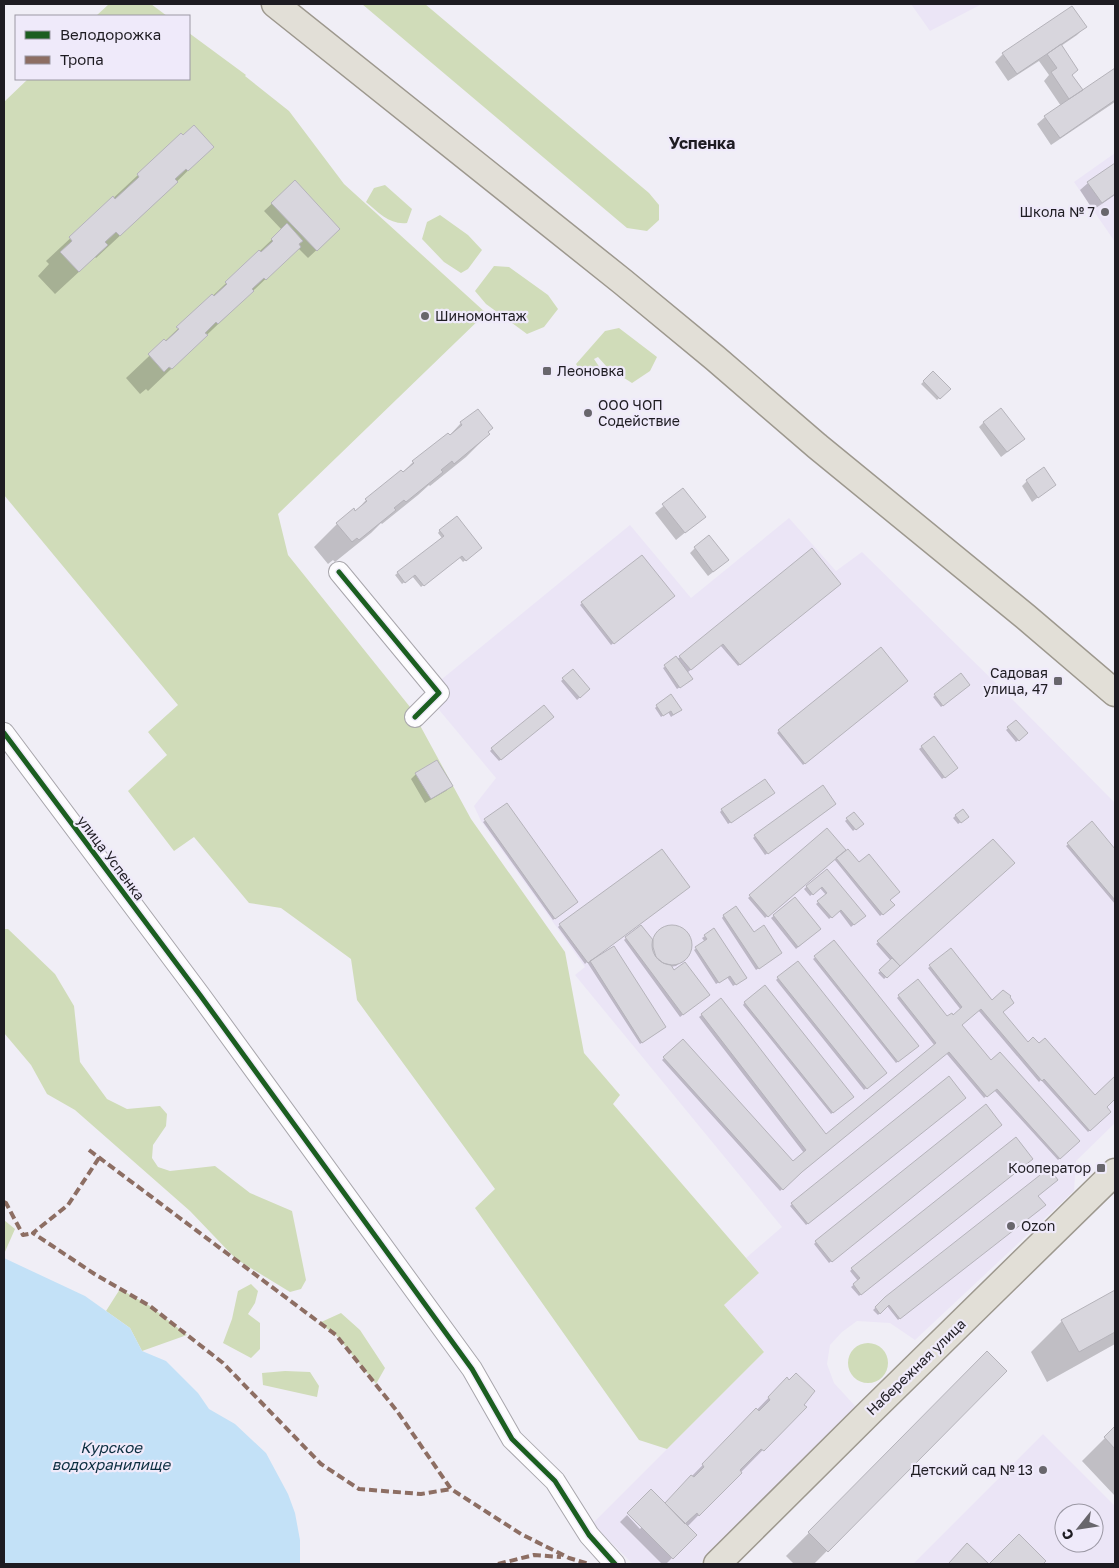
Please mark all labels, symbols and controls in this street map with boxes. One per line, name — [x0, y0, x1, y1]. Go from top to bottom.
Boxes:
legend — [15, 15, 190, 80]
text: Велодорожка — [60, 25, 161, 43]
text: Тропа — [60, 50, 104, 68]
district label: Успенка — [669, 133, 735, 153]
place label: Школа № 7 — [1020, 203, 1095, 220]
marker: Школа № 7 — [1099, 206, 1111, 218]
place label: Шиномонтаж — [435, 307, 527, 324]
marker: Шиномонтаж — [419, 310, 431, 322]
place label: Леоновка — [557, 362, 624, 379]
marker: Леоновка — [541, 365, 553, 377]
place label: ООО ЧОП Содействие — [598, 396, 680, 429]
marker: ООО ЧОП Содействие — [582, 407, 594, 419]
place label: Садовая улица, 47 — [983, 664, 1048, 697]
marker: Садовая улица, 47 — [1052, 675, 1064, 687]
street label: улица Успенка — [74, 812, 149, 903]
place label: Кооператор — [1008, 1159, 1091, 1176]
marker: Кооператор — [1095, 1162, 1107, 1174]
place label: Ozon — [1021, 1217, 1055, 1234]
marker: Ozon — [1005, 1220, 1017, 1232]
street label: Набережная улица — [862, 1315, 969, 1418]
water label: Курское водохранилище — [52, 1438, 172, 1473]
place label: Детский сад № 13 — [911, 1461, 1033, 1478]
marker: Детский сад № 13 — [1037, 1464, 1049, 1476]
north arrow — [1054, 1503, 1104, 1553]
text: С — [1057, 1526, 1077, 1543]

